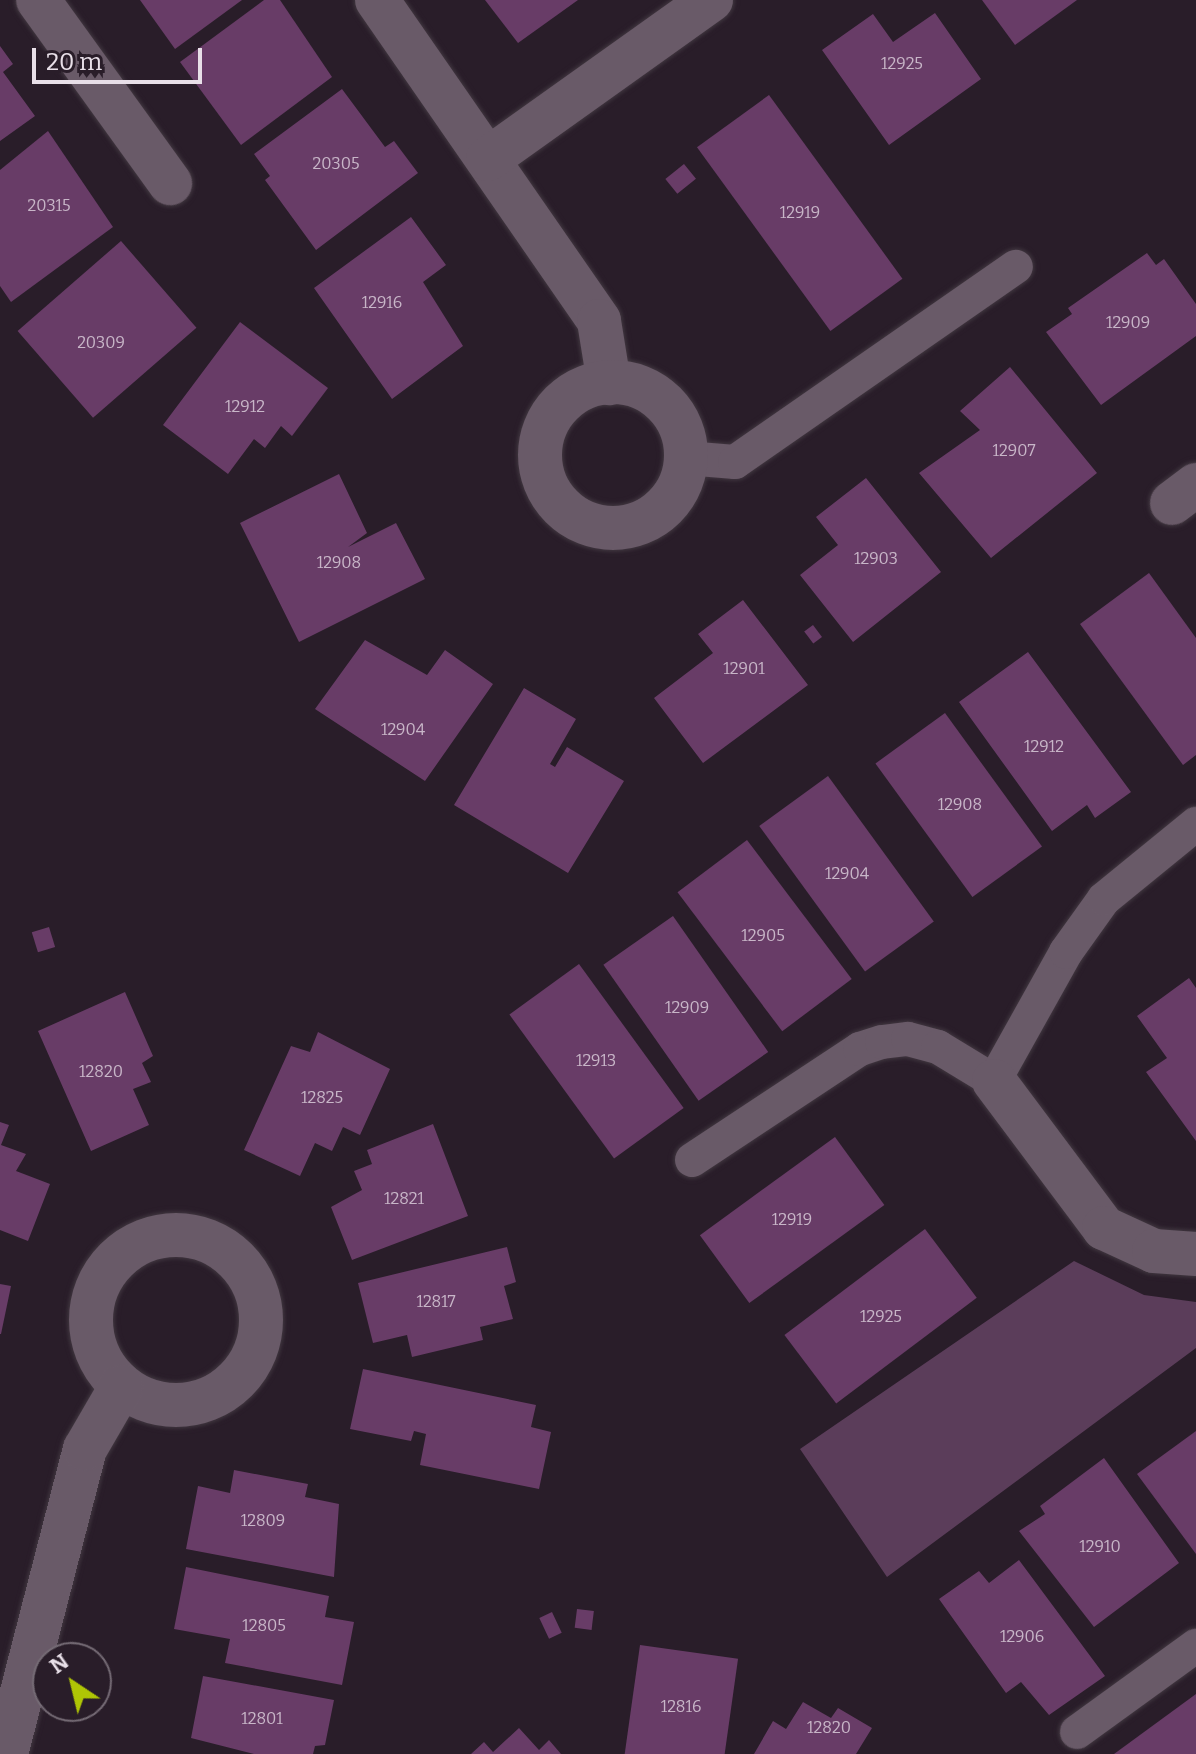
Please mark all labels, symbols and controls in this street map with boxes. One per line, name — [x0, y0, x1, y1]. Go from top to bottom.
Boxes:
scale bar — [36, 32, 206, 82]
text: 20 m — [46, 48, 102, 76]
house number: 12925 — [881, 54, 923, 74]
house number: 20305 — [313, 154, 359, 174]
house number: 20315 — [27, 196, 71, 216]
house number: 12919 — [780, 203, 820, 223]
house number: 12916 — [362, 293, 402, 313]
house number: 12909 — [1106, 313, 1150, 333]
house number: 20309 — [77, 333, 125, 353]
house number: 12912 — [225, 397, 265, 417]
house number: 12907 — [993, 441, 1035, 461]
house number: 12903 — [854, 549, 898, 569]
house number: 12908 — [317, 553, 361, 573]
house number: 12901 — [723, 659, 765, 679]
house number: 12904 — [381, 720, 425, 740]
house number: 12912 — [1024, 737, 1064, 757]
house number: 12908 — [938, 795, 982, 815]
house number: 12904 — [825, 864, 869, 884]
house number: 12905 — [741, 926, 785, 946]
house number: 12909 — [665, 998, 709, 1018]
house number: 12913 — [576, 1051, 616, 1071]
house number: 12820 — [79, 1062, 123, 1082]
house number: 12825 — [301, 1088, 343, 1108]
house number: 12821 — [384, 1189, 424, 1209]
house number: 12919 — [772, 1210, 812, 1230]
house number: 12817 — [416, 1292, 456, 1312]
house number: 12925 — [860, 1307, 902, 1327]
house number: 12809 — [241, 1511, 285, 1531]
house number: 12910 — [1079, 1537, 1121, 1557]
house number: 12805 — [242, 1616, 286, 1636]
house number: 12906 — [1000, 1627, 1044, 1647]
north arrow — [32, 1642, 112, 1722]
text: N — [44, 1648, 74, 1680]
house number: 12816 — [661, 1697, 701, 1717]
house number: 12801 — [241, 1709, 283, 1729]
house number: 12820 — [807, 1718, 851, 1738]

